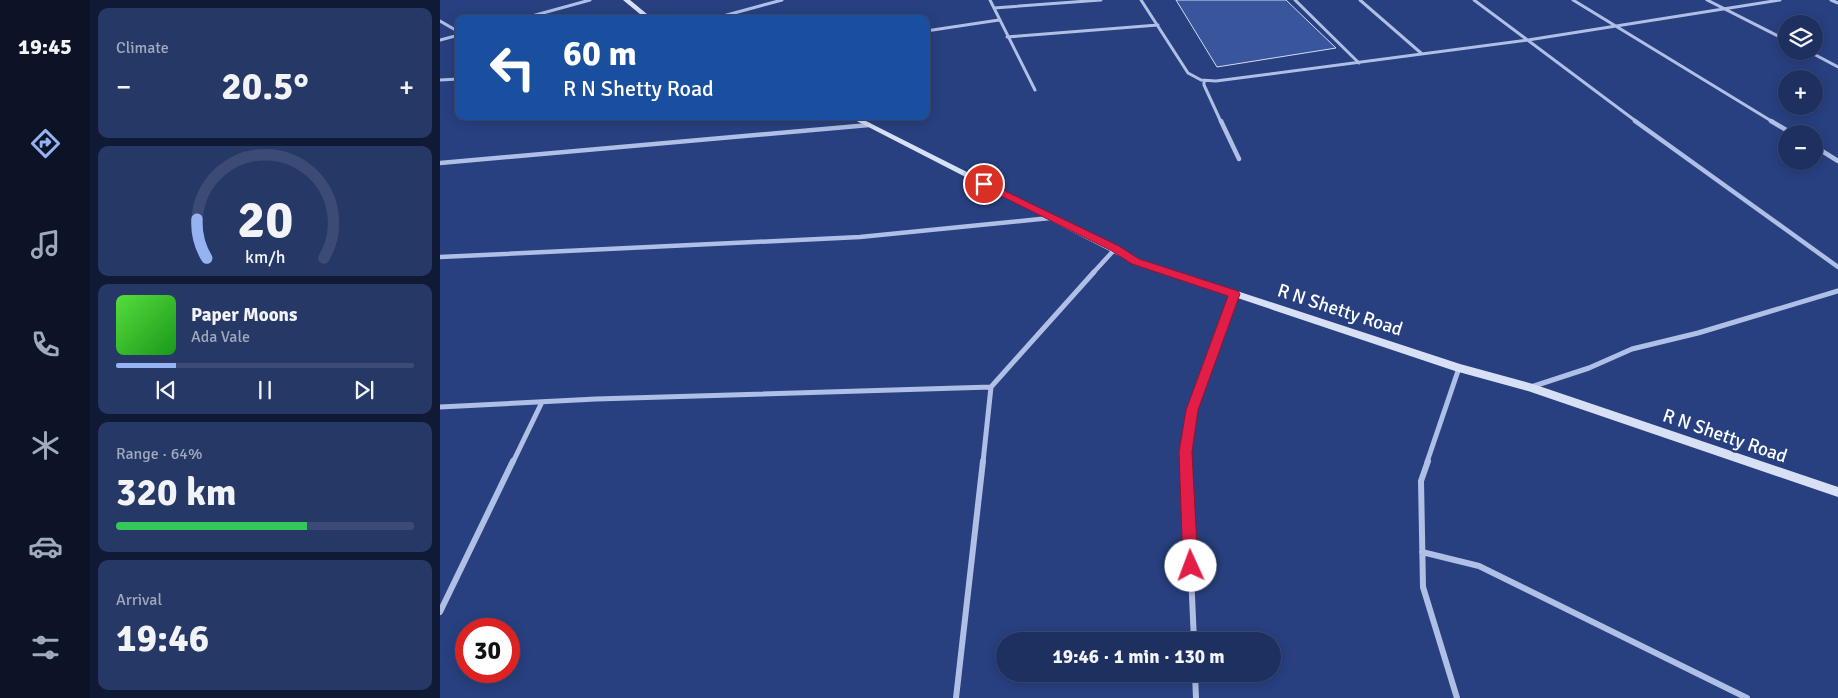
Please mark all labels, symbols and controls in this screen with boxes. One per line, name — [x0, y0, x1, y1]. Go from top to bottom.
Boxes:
map controls — [1778, 15, 1823, 170]
button: layers — [1778, 15, 1823, 60]
text: 60 m — [563, 32, 637, 75]
text: 19:45 — [18, 33, 72, 60]
icon: left — [480, 35, 545, 100]
text: Climate — [116, 38, 169, 58]
text: 20.5° — [221, 63, 309, 110]
text: − — [116, 70, 131, 104]
text: + — [399, 70, 414, 104]
button: + — [1778, 70, 1823, 115]
text: R N Shetty Road — [563, 75, 714, 102]
button: − — [1778, 125, 1823, 170]
icon: directions — [28, 126, 63, 161]
pin — [963, 163, 1005, 205]
icon: arrive — [970, 170, 998, 198]
text: 20 — [237, 188, 293, 252]
icon: music — [28, 227, 63, 262]
text: km/h — [245, 246, 285, 268]
street label: R N Shetty Road — [1274, 278, 1406, 342]
text: Paper Moons — [191, 303, 297, 327]
icon: phone — [28, 327, 63, 362]
text: Ada Vale — [191, 327, 250, 347]
icon: previous — [152, 376, 180, 404]
icon: pause — [251, 376, 279, 404]
icon: next — [350, 376, 378, 404]
street label: R N Shetty Road — [1660, 403, 1790, 469]
icon: climate — [28, 428, 63, 463]
text: Range · 64% — [116, 444, 202, 464]
text: 320 km — [116, 469, 237, 516]
icon: car — [28, 529, 63, 564]
position arrow — [1164, 539, 1216, 591]
text: Arrival — [116, 590, 162, 610]
text: 19:46 — [116, 615, 209, 662]
speed limit sign: 30 — [455, 618, 520, 683]
icon: filters — [28, 630, 63, 665]
text: 19:46 · 1 min · 130 m — [1052, 645, 1225, 669]

